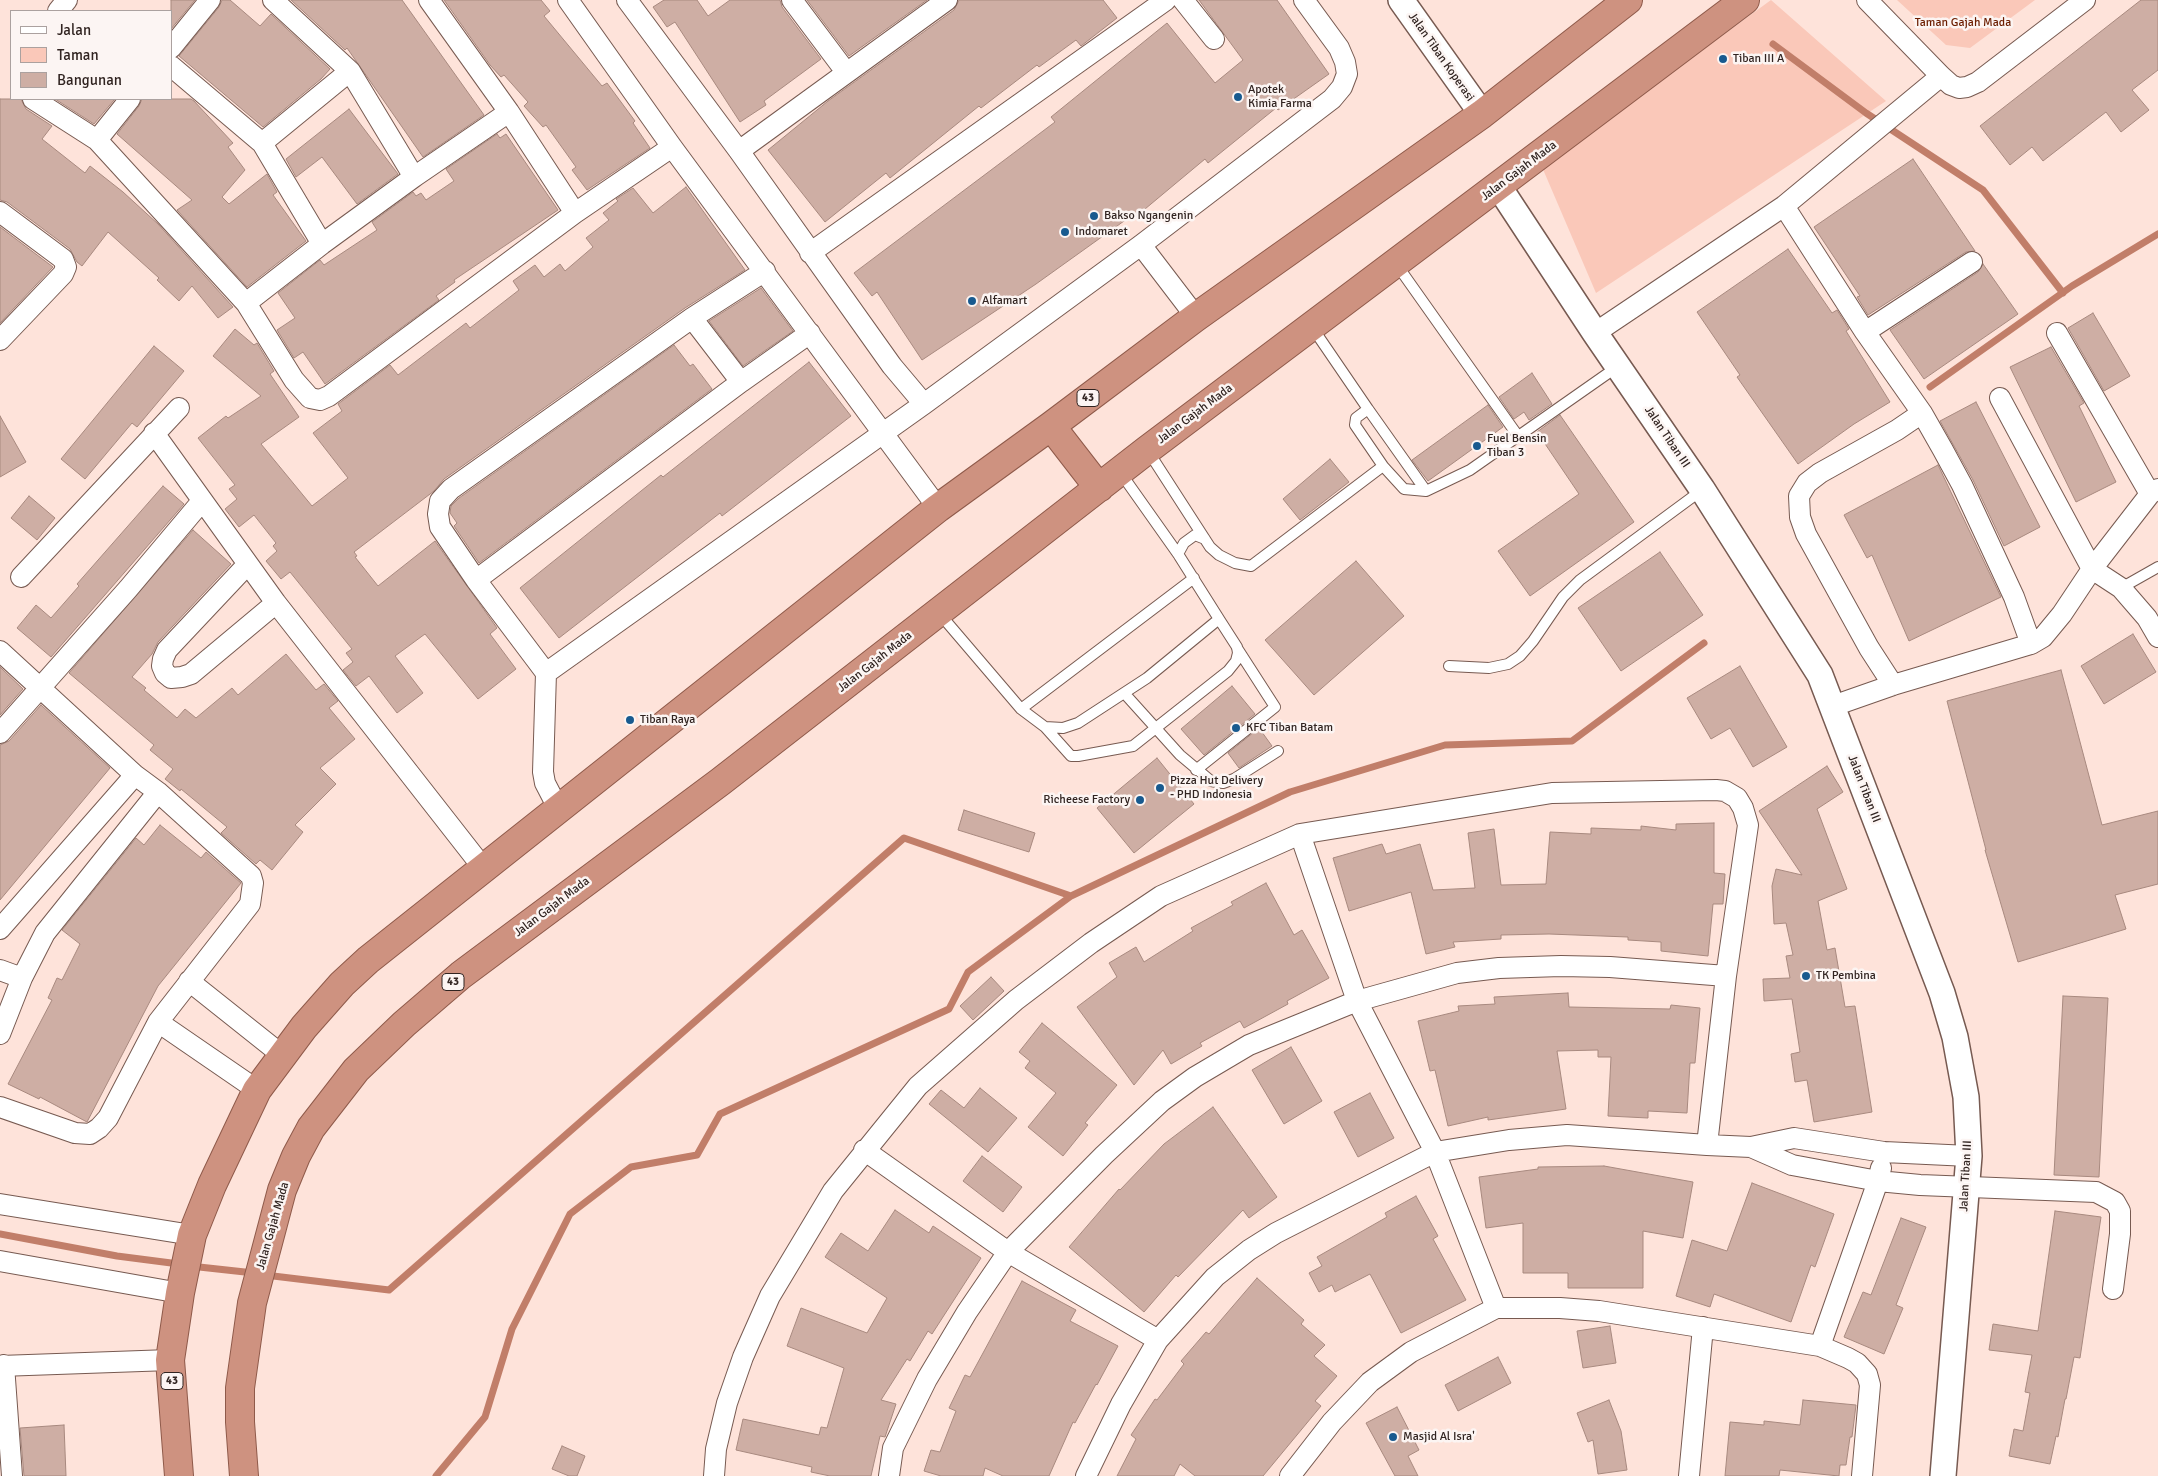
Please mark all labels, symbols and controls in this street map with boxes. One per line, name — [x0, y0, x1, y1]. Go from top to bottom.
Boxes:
legend — [10, 10, 172, 100]
street label: Jalan Tiban Koperasi — [1405, 10, 1477, 104]
park label: Taman Gajah Mada — [1915, 16, 2011, 30]
text: Jalan — [57, 21, 91, 39]
text: Taman — [57, 46, 99, 64]
place label: Tiban III A — [1733, 52, 1784, 66]
marker: Tiban III A — [1717, 53, 1729, 65]
text: Bangunan — [57, 71, 122, 89]
place label: Apotek Kimia Farma — [1248, 83, 1312, 111]
marker: Apotek Kimia Farma — [1232, 91, 1244, 103]
street label: Jalan Gajah Mada — [1479, 138, 1559, 204]
place label: Bakso Ngangenin — [1104, 209, 1193, 223]
marker: Bakso Ngangenin — [1088, 210, 1100, 222]
place label: Indomaret — [1075, 225, 1128, 239]
marker: Indomaret — [1059, 226, 1071, 238]
place label: Alfamart — [982, 294, 1027, 308]
marker: Alfamart — [966, 295, 978, 307]
street label: Jalan Gajah Mada — [1155, 381, 1235, 447]
road number: 43 — [1077, 389, 1099, 406]
street label: Jalan Tiban III — [1641, 403, 1693, 471]
place label: Fuel Bensin Tiban 3 — [1487, 432, 1547, 460]
marker: Fuel Bensin Tiban 3 — [1471, 440, 1483, 452]
street label: Jalan Gajah Mada — [835, 628, 915, 696]
place label: Tiban Raya — [640, 713, 695, 727]
marker: Tiban Raya — [624, 714, 636, 726]
place label: KFC Tiban Batam — [1246, 721, 1333, 735]
marker: KFC Tiban Batam — [1230, 722, 1242, 734]
street label: Jalan Tiban III — [1845, 753, 1883, 825]
place label: Pizza Hut Delivery - PHD Indonesia — [1170, 774, 1263, 802]
marker: Pizza Hut Delivery - PHD Indonesia — [1154, 782, 1166, 794]
place label: Richeese Factory — [1043, 793, 1130, 807]
marker: Richeese Factory — [1134, 794, 1146, 806]
street label: Jalan Gajah Mada — [512, 874, 592, 940]
place label: TK Pembina — [1816, 969, 1876, 983]
marker: TK Pembina — [1800, 970, 1812, 982]
road number: 43 — [442, 974, 464, 990]
street label: Jalan Tiban III — [1957, 1140, 1975, 1212]
street label: Jalan Gajah Mada — [254, 1180, 292, 1272]
road number: 43 — [161, 1372, 183, 1390]
place label: Masjid Al Isra' — [1403, 1430, 1475, 1444]
marker: Masjid Al Isra' — [1387, 1431, 1399, 1443]

